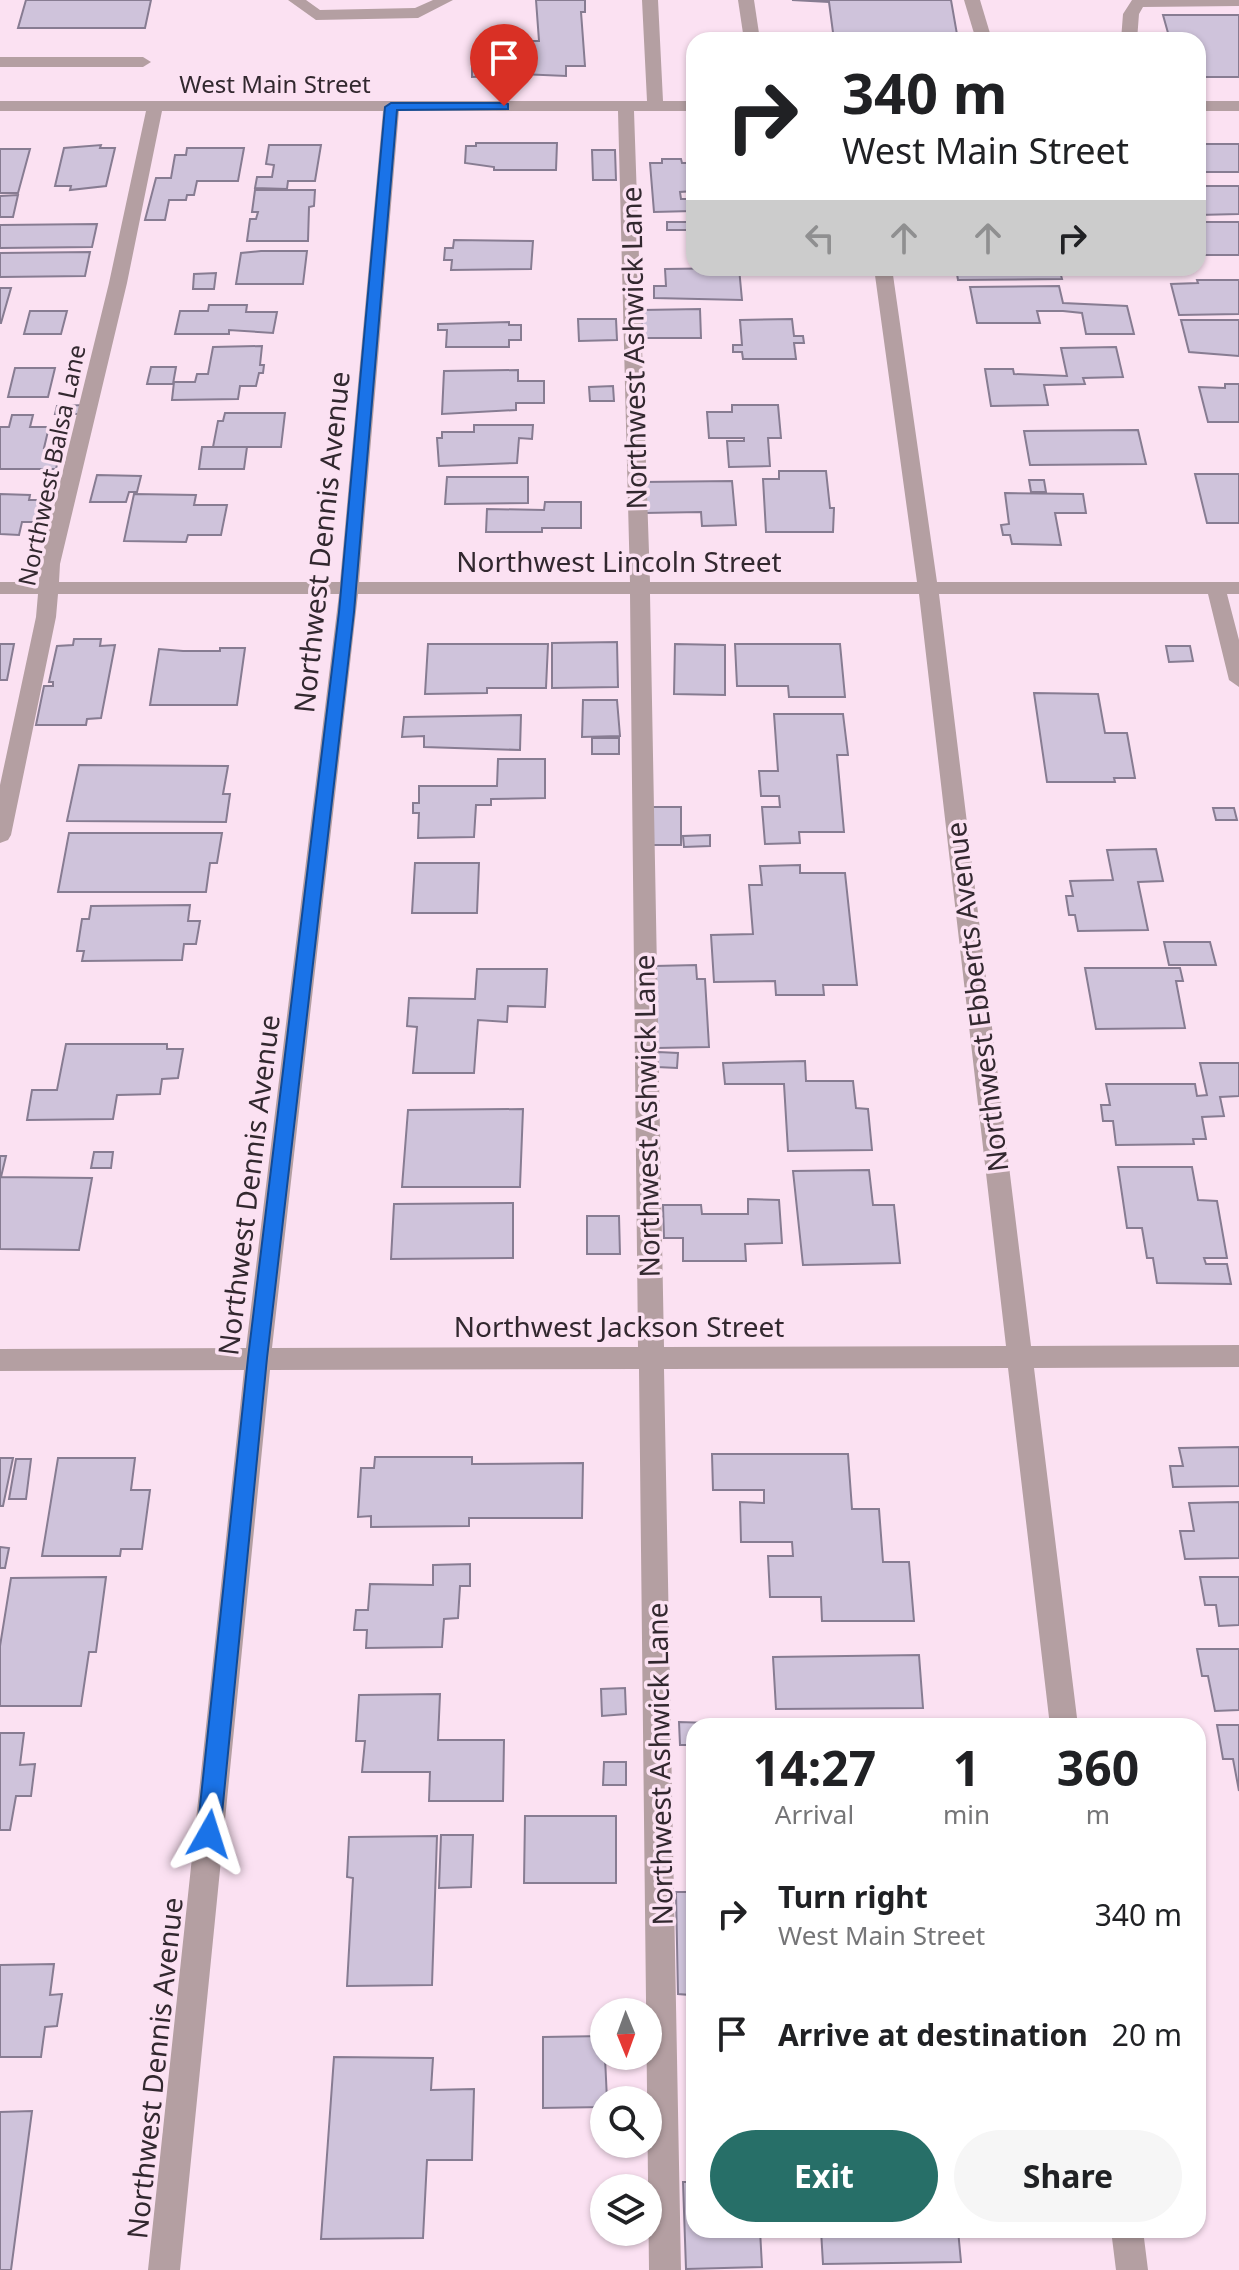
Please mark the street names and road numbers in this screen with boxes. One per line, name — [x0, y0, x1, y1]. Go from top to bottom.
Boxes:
street label: West Main Street — [179, 67, 371, 100]
street label: Northwest Ashwick Lane — [611, 186, 655, 510]
street label: Northwest Balsa Lane — [9, 341, 93, 589]
street label: Northwest Dennis Avenue — [284, 370, 358, 714]
street label: Northwest Lincoln Street — [456, 542, 782, 580]
street label: Northwest Ebberts Avenue — [936, 820, 1016, 1174]
street label: Northwest Ashwick Lane — [624, 954, 668, 1278]
street label: Northwest Dennis Avenue — [208, 1013, 288, 1357]
street label: Northwest Jackson Street — [454, 1307, 784, 1345]
street label: Northwest Ashwick Lane — [637, 1602, 681, 1926]
street label: Northwest Dennis Avenue — [117, 1896, 191, 2240]

